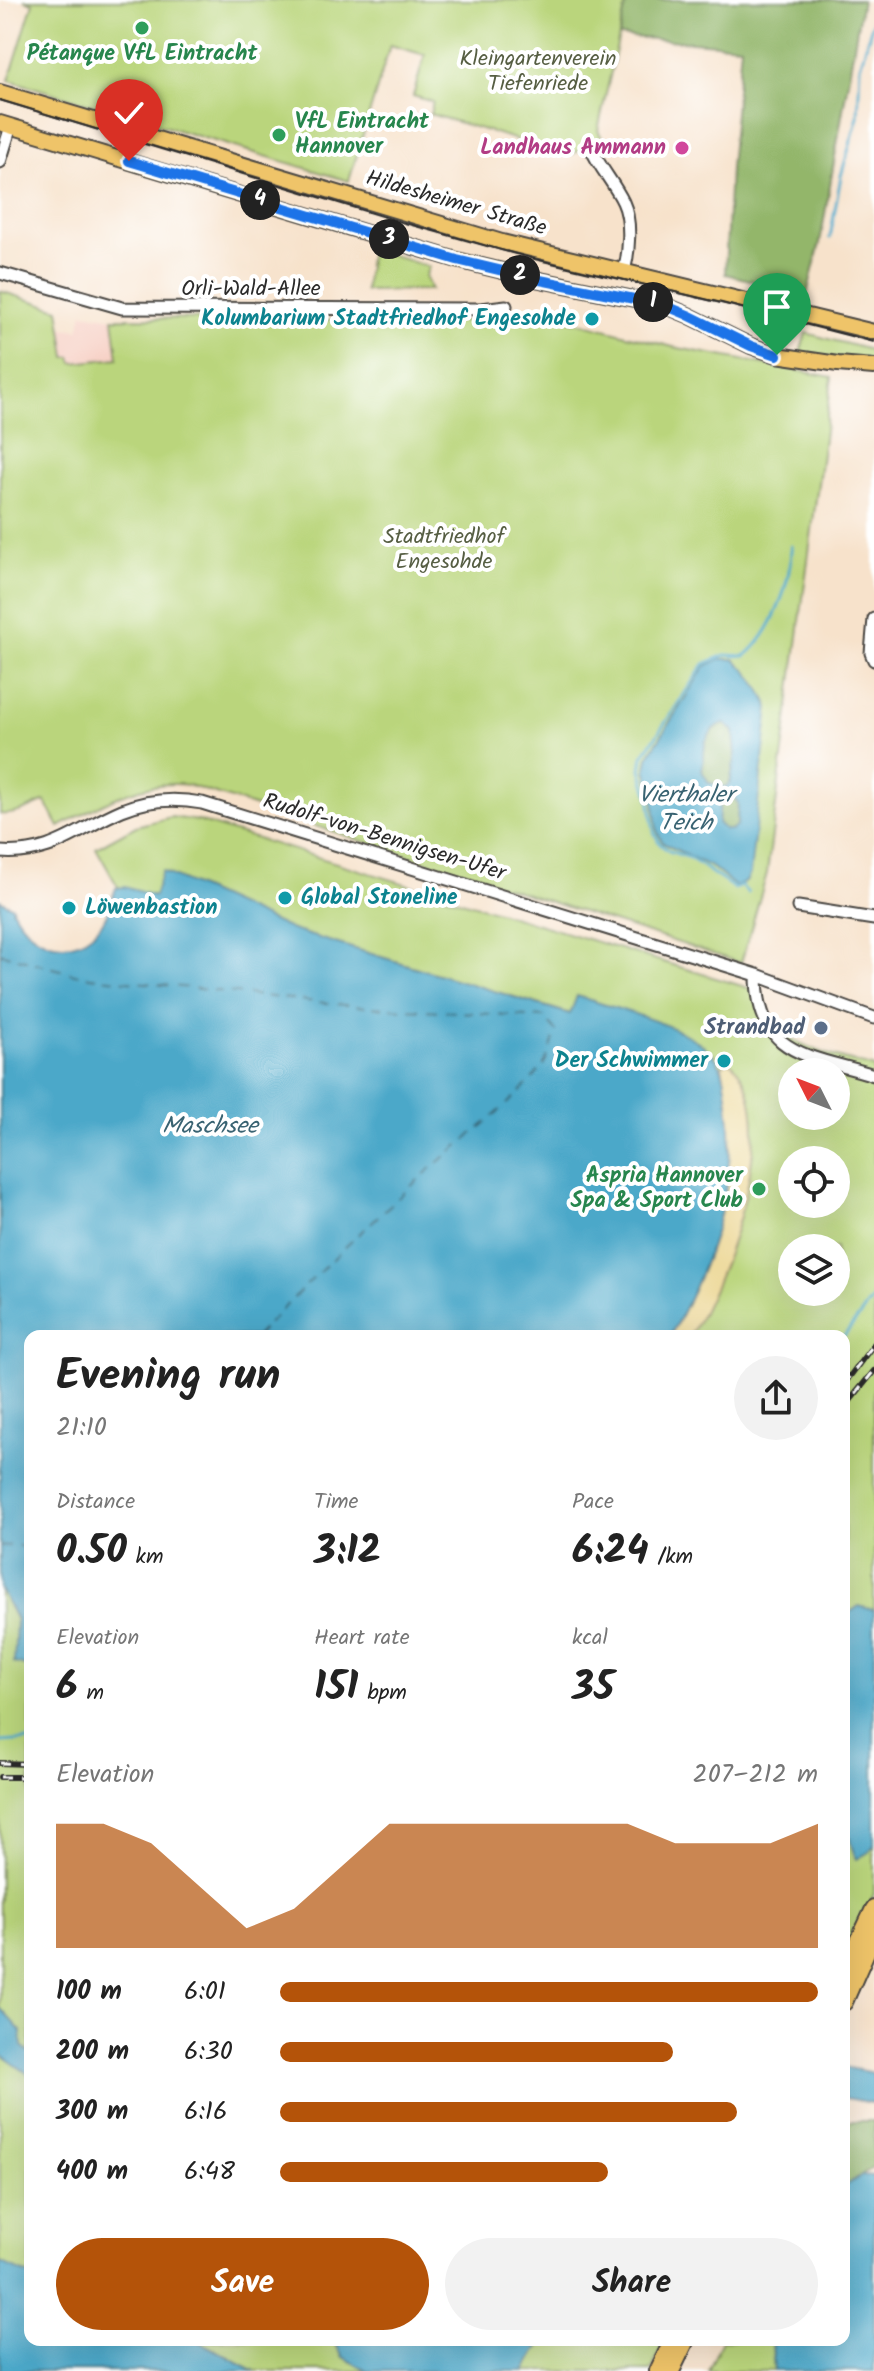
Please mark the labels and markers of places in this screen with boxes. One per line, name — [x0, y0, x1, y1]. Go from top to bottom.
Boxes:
marker: Pétanque VfL Eintracht — [133, 19, 151, 37]
place label: Pétanque VfL Eintracht — [27, 37, 258, 72]
pin — [95, 79, 163, 161]
place label: VfL Eintracht Hannover — [295, 105, 430, 165]
marker: VfL Eintracht Hannover — [270, 126, 288, 144]
place label: Landhaus Ammann — [480, 131, 666, 166]
marker: Landhaus Ammann — [673, 139, 691, 157]
pin: 4 — [240, 180, 280, 220]
pin: 3 — [369, 219, 409, 259]
pin: 2 — [500, 255, 540, 295]
pin — [743, 273, 811, 355]
pin: 1 — [633, 282, 673, 322]
place label: Kolumbarium Stadtfriedhof Engesohde — [201, 302, 576, 337]
marker: Kolumbarium Stadtfriedhof Engesohde — [583, 310, 601, 328]
place label: Global Stoneline — [301, 881, 458, 916]
marker: Global Stoneline — [276, 889, 294, 907]
place label: Löwenbastion — [85, 891, 217, 926]
marker: Löwenbastion — [60, 899, 78, 917]
place label: Strandbad — [704, 1011, 806, 1046]
marker: Strandbad — [812, 1019, 830, 1037]
place label: Der Schwimmer — [555, 1044, 709, 1079]
marker: Der Schwimmer — [715, 1052, 733, 1070]
place label: Aspria Hannover Spa & Sport Club — [571, 1159, 744, 1219]
marker: Aspria Hannover Spa & Sport Club — [750, 1180, 768, 1198]

